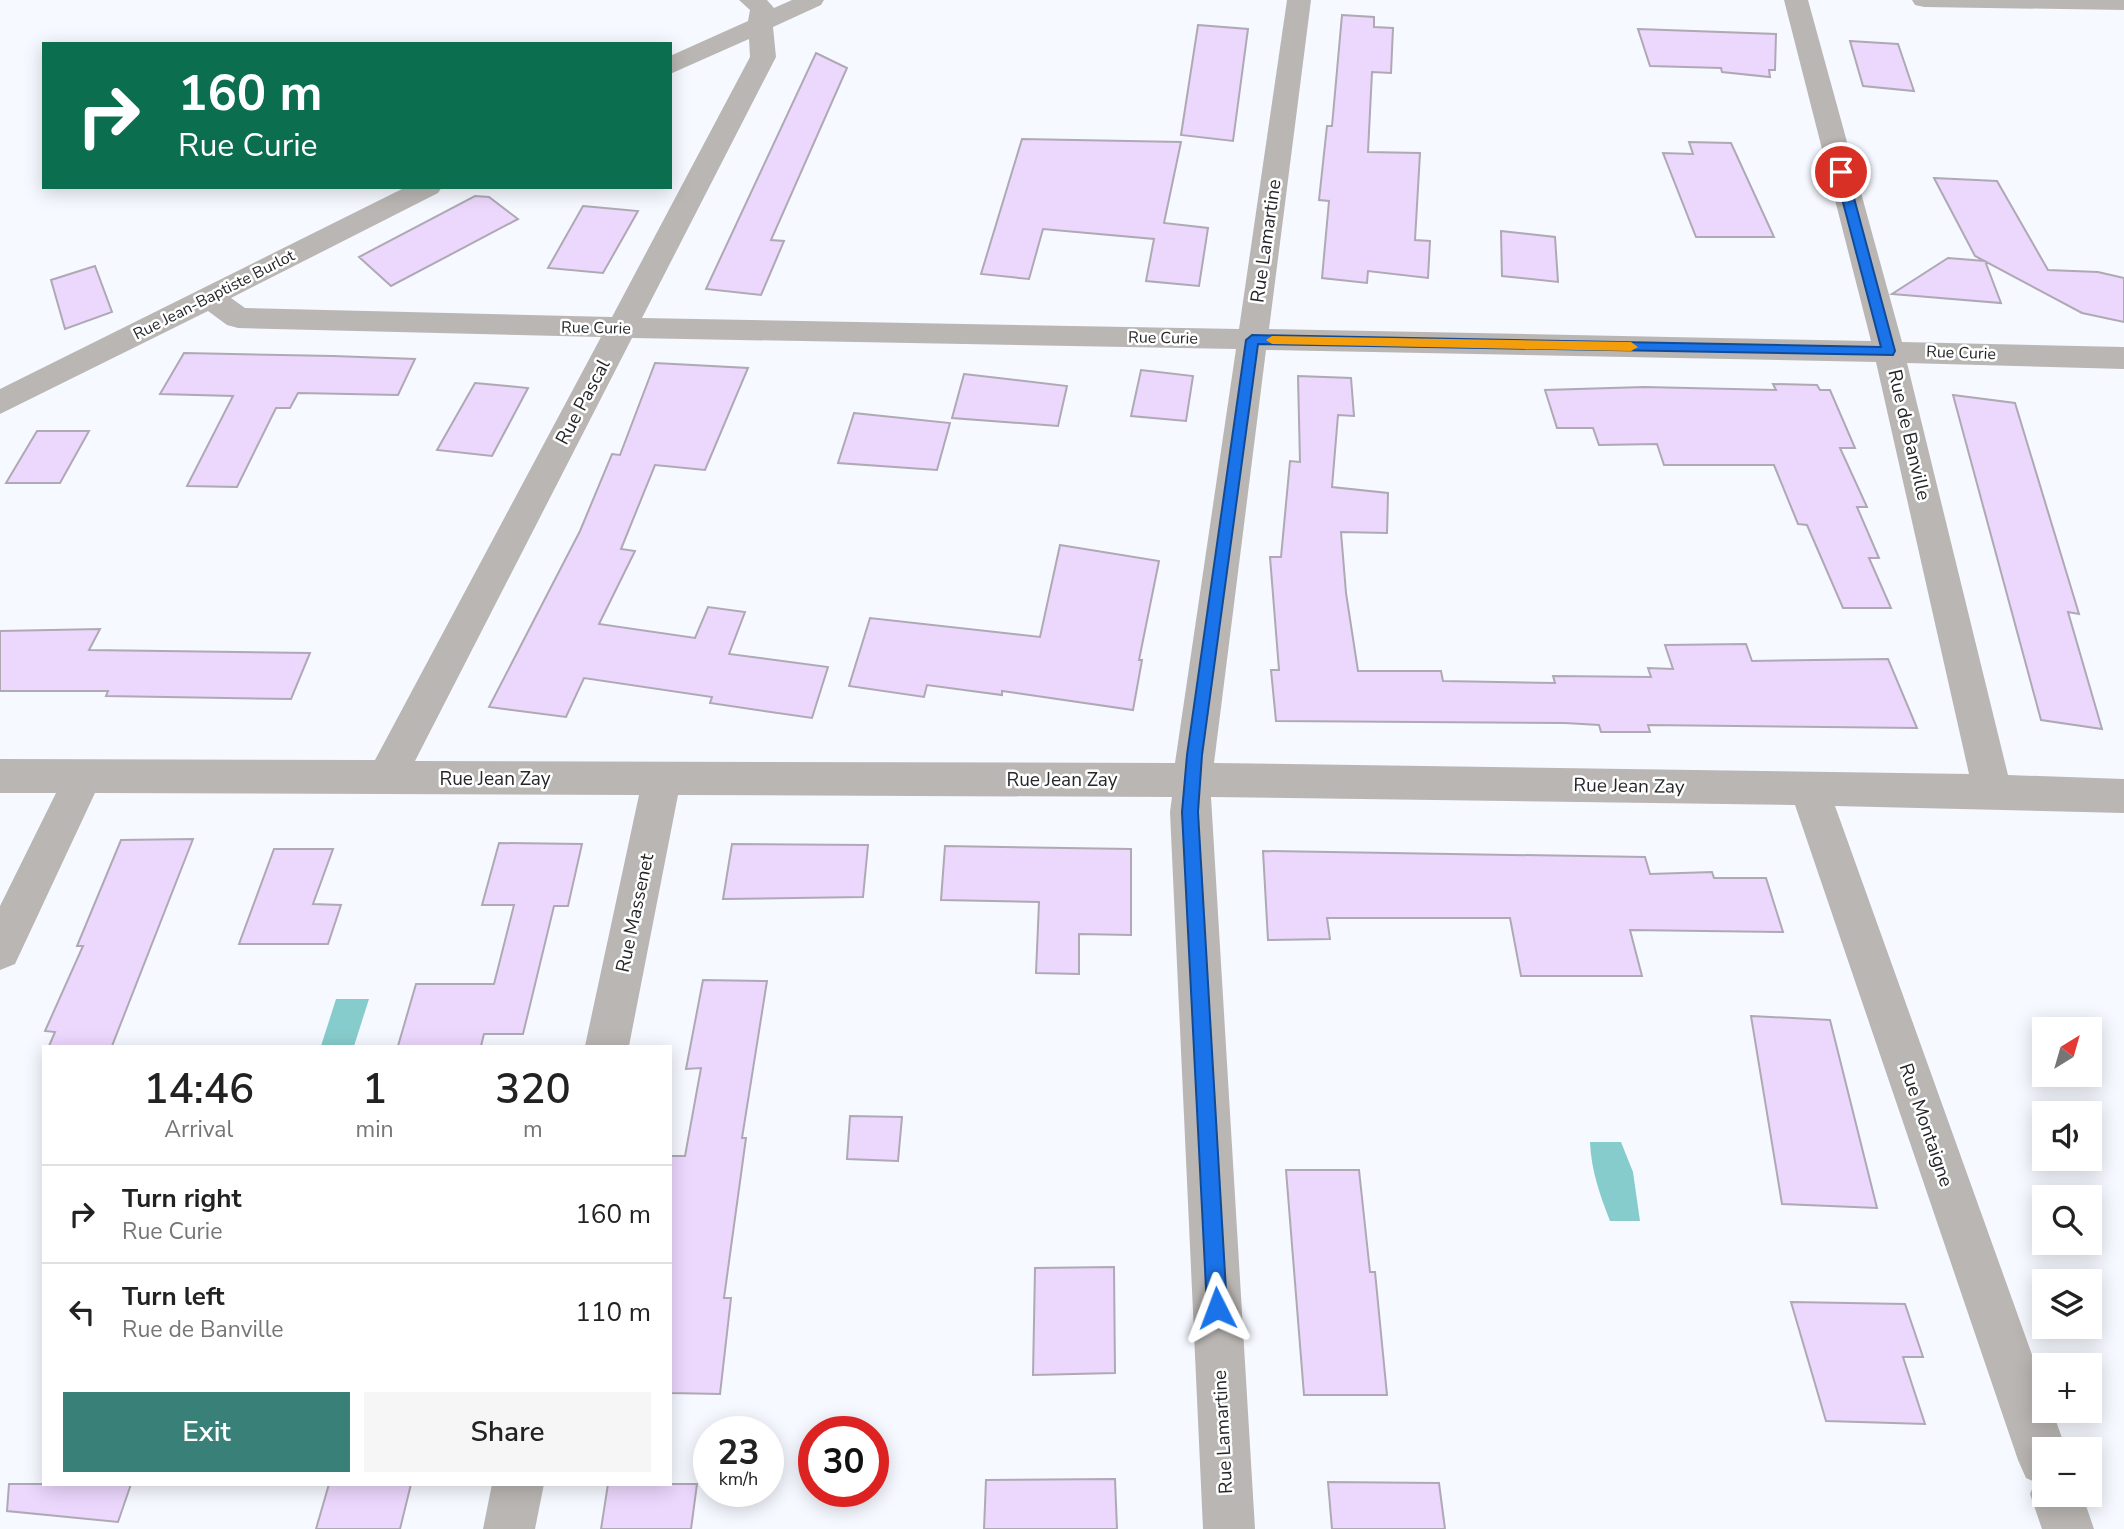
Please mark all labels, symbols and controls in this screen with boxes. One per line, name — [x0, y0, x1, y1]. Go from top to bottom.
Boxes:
text: 160 m — [178, 60, 322, 127]
icon: right — [63, 70, 154, 161]
text: Rue Curie — [178, 124, 318, 167]
pin — [1811, 142, 1871, 202]
icon: arrive — [1822, 153, 1860, 191]
street label: Rue Lamartine — [1244, 178, 1288, 304]
street label: Rue Jean-Baptiste Burlot — [129, 244, 299, 345]
street label: Rue Curie — [561, 316, 631, 340]
street label: Rue Curie — [1128, 326, 1198, 350]
street label: Rue Curie — [1926, 341, 1996, 365]
street label: Rue Pascal — [550, 354, 617, 449]
street label: Rue de Banville — [1881, 367, 1937, 503]
street label: Rue Jean Zay — [439, 766, 551, 792]
street label: Rue Jean Zay — [1006, 767, 1118, 793]
street label: Rue Jean Zay — [1573, 772, 1685, 800]
street label: Rue Massenet — [610, 851, 660, 975]
north arrow — [2032, 1017, 2102, 1087]
map controls — [2032, 1017, 2102, 1507]
street label: Rue Montaigne — [1893, 1060, 1959, 1190]
text: 14:46 — [143, 1061, 254, 1118]
text: 1 — [362, 1061, 387, 1118]
text: 320 — [495, 1061, 571, 1118]
button: sound — [2032, 1101, 2102, 1171]
text: Arrival — [164, 1114, 233, 1145]
text: min — [356, 1114, 394, 1145]
text: m — [523, 1114, 543, 1145]
text: Turn right — [122, 1181, 241, 1216]
button: search — [2032, 1185, 2102, 1255]
icon: right — [63, 1195, 101, 1233]
text: 160 m — [575, 1197, 651, 1232]
text: Rue Curie — [122, 1216, 222, 1247]
button: layers — [2032, 1269, 2102, 1339]
position arrow — [1180, 1271, 1254, 1345]
text: Turn left — [122, 1279, 225, 1314]
icon: left — [63, 1293, 101, 1331]
text: 110 m — [575, 1295, 651, 1330]
text: Rue de Banville — [122, 1314, 284, 1345]
button: + — [2032, 1353, 2102, 1423]
street label: Rue Lamartine — [1207, 1369, 1239, 1495]
button: Exit — [63, 1392, 350, 1472]
button: Share — [364, 1392, 651, 1472]
speed limit sign: 30 — [798, 1416, 889, 1507]
text: 23 — [717, 1429, 760, 1476]
button: − — [2032, 1437, 2102, 1507]
text: km/h — [719, 1467, 758, 1491]

